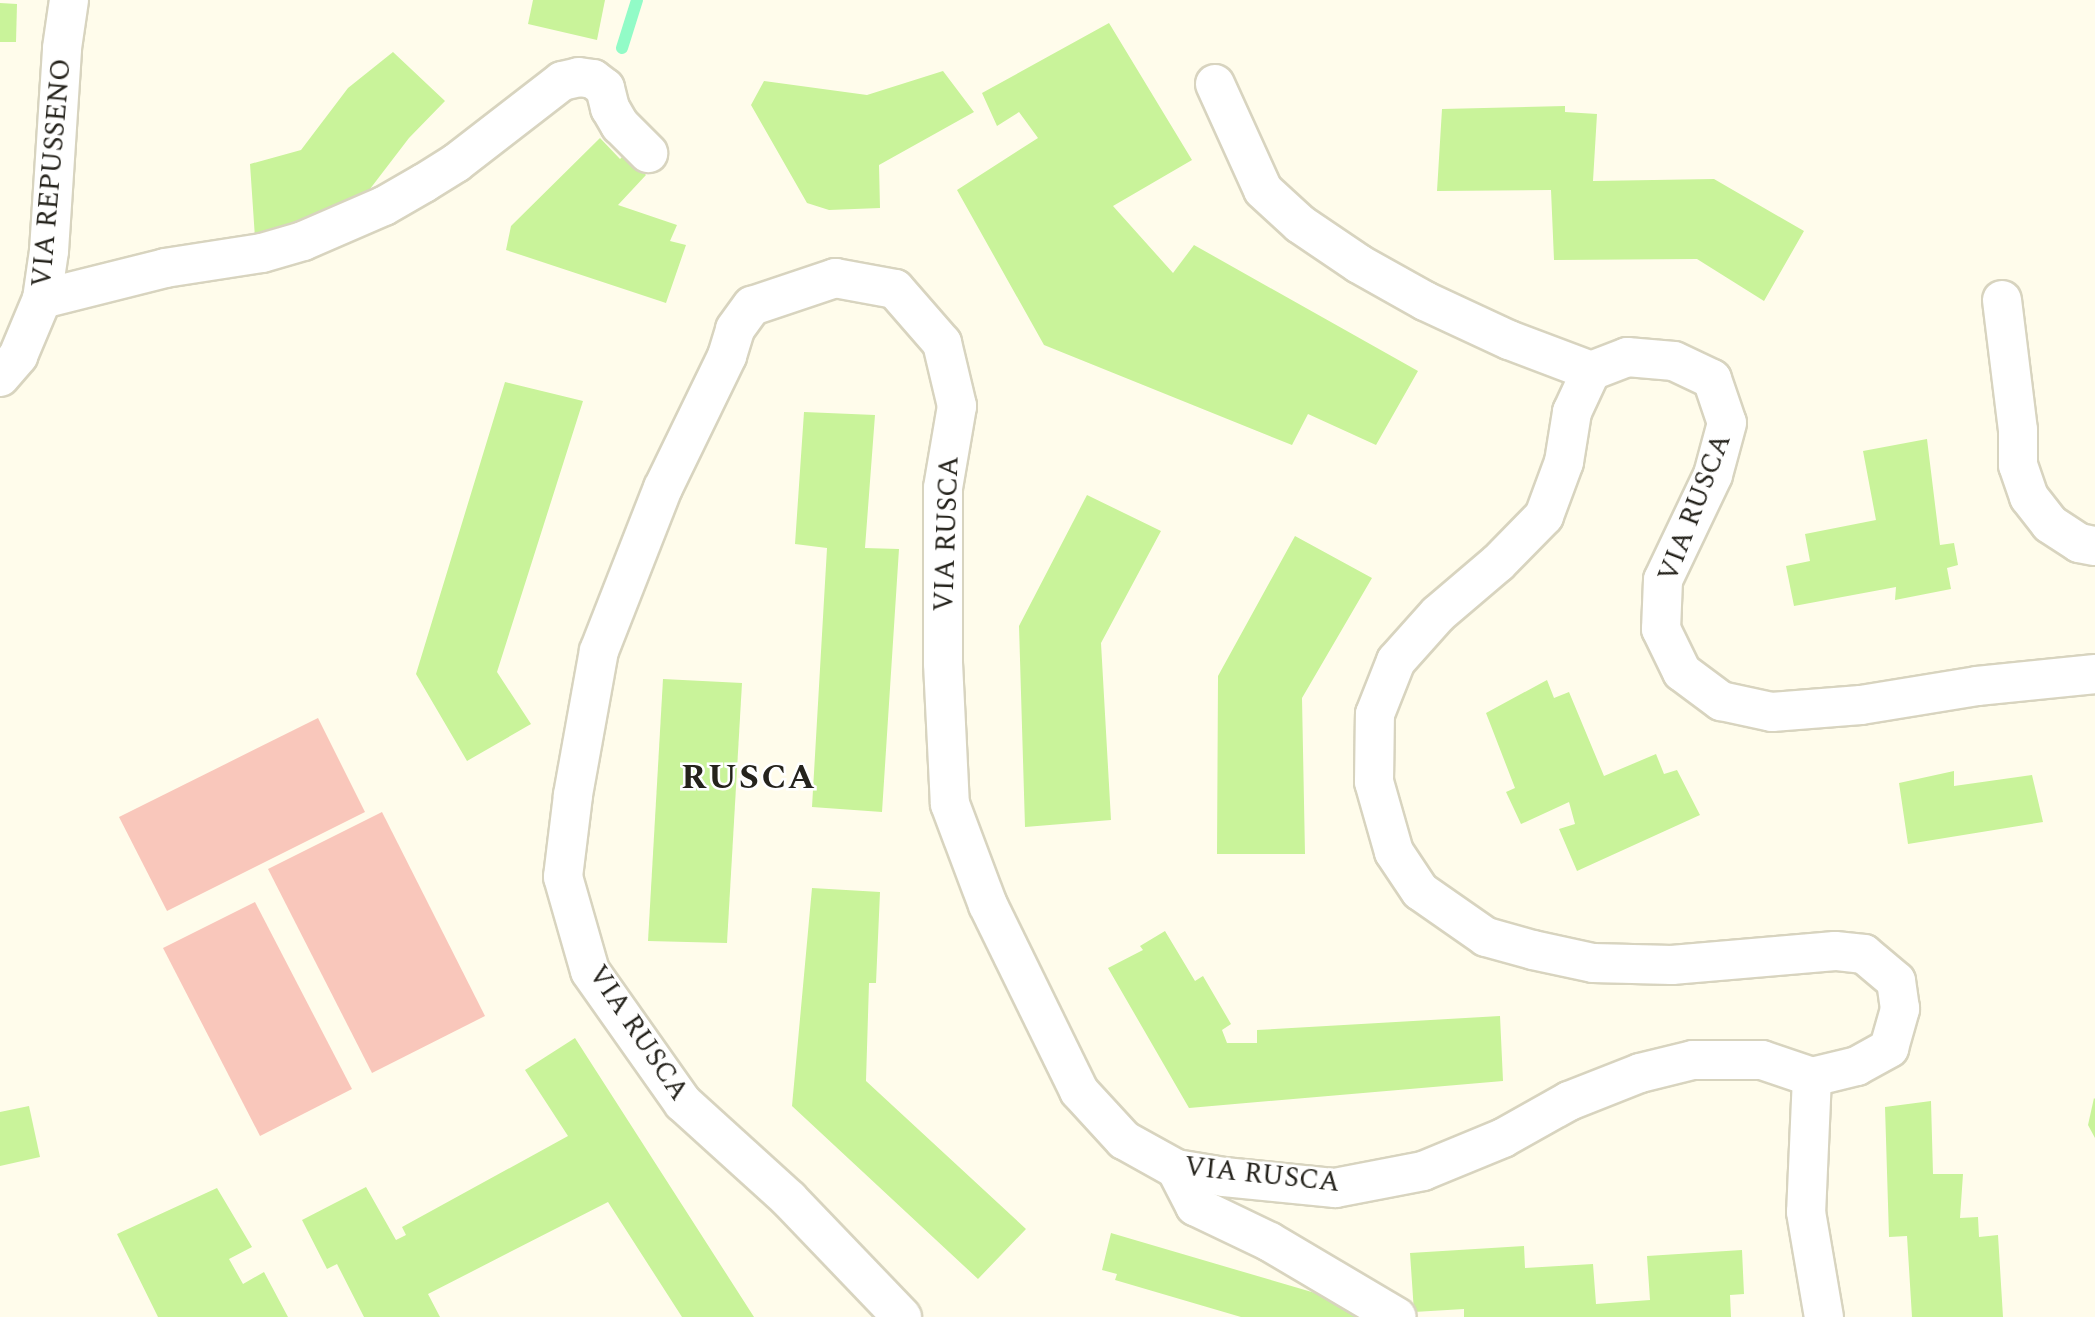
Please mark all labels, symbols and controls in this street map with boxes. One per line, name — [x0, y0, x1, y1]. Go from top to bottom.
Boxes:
street label: VIA REPUSSENO — [25, 57, 79, 289]
street label: VIA RUSCA — [1651, 429, 1739, 587]
street label: VIA RUSCA — [927, 456, 967, 612]
district label: RUSCA — [682, 757, 816, 799]
street label: VIA RUSCA — [580, 959, 696, 1107]
street label: VIA RUSCA — [1183, 1150, 1341, 1200]

